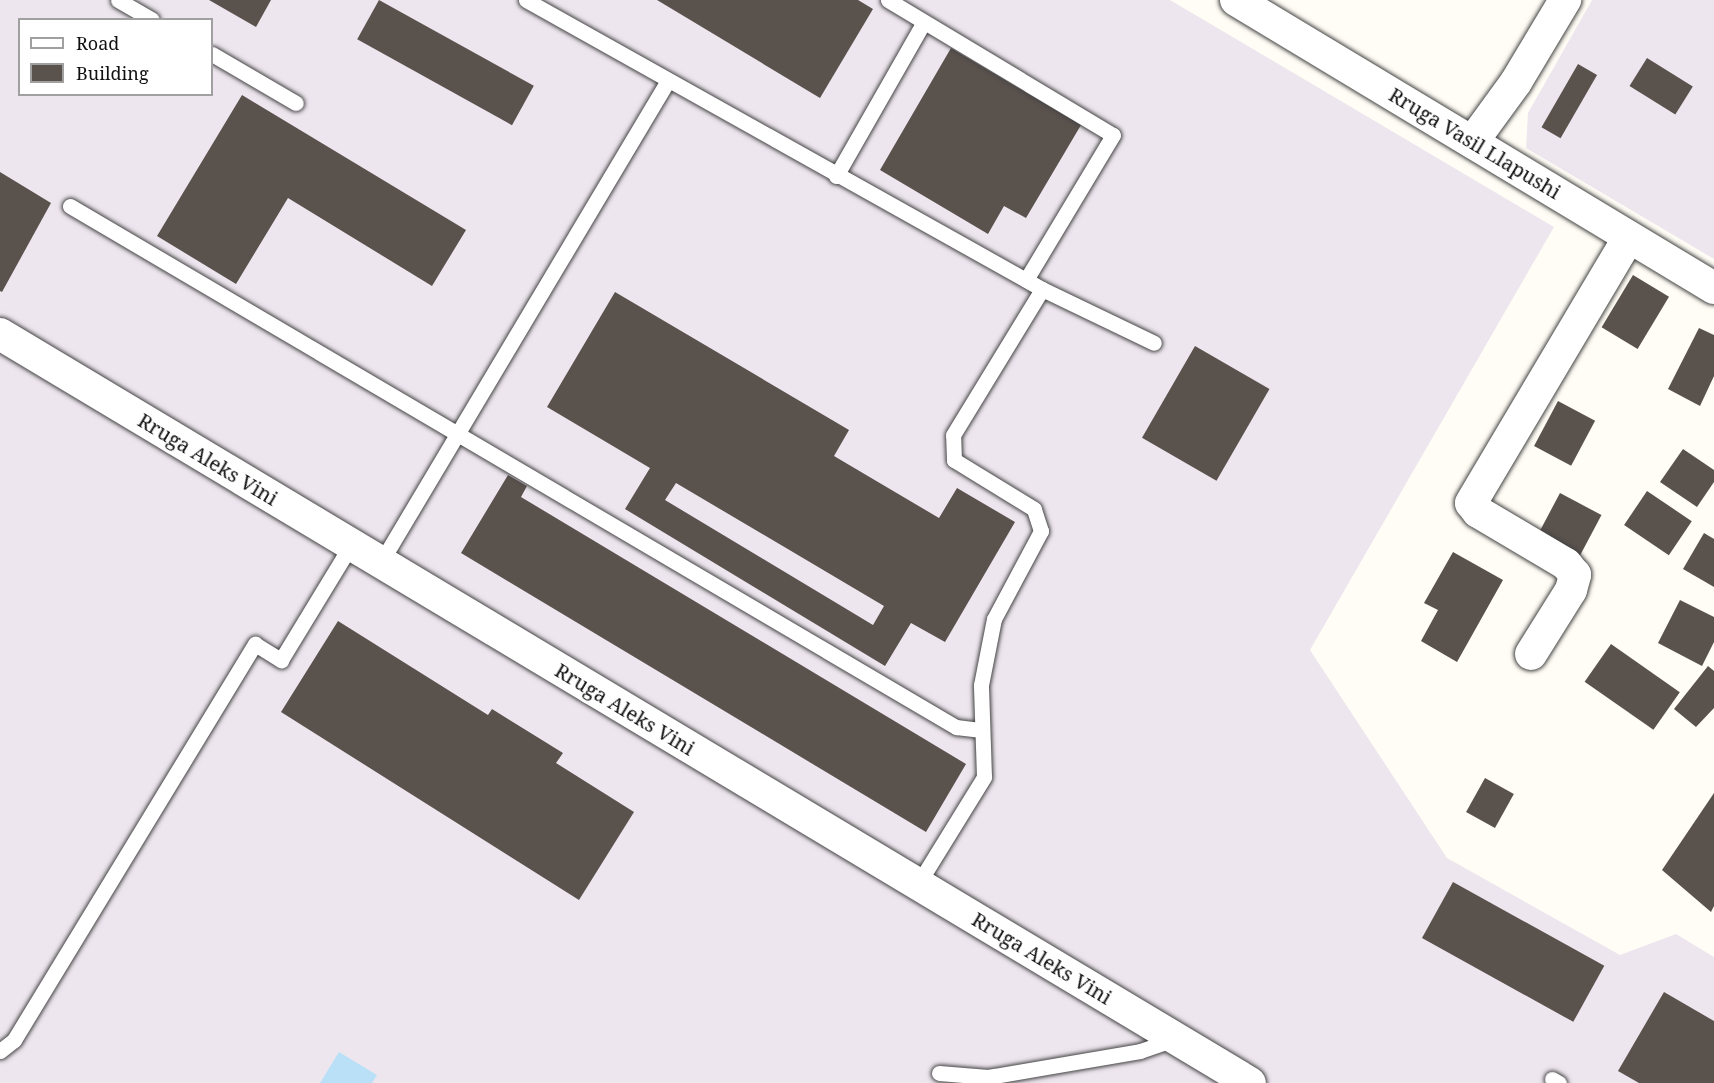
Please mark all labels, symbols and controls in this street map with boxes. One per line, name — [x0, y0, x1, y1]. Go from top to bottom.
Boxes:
legend — [18, 18, 213, 96]
text: Road — [76, 31, 119, 55]
text: Building — [76, 61, 149, 85]
street label: Rruga Vasil Llapushi — [1385, 82, 1565, 204]
street label: Rruga Aleks Vini — [134, 408, 282, 510]
street label: Rruga Aleks Vini — [551, 658, 699, 760]
street label: Rruga Aleks Vini — [968, 907, 1116, 1009]

